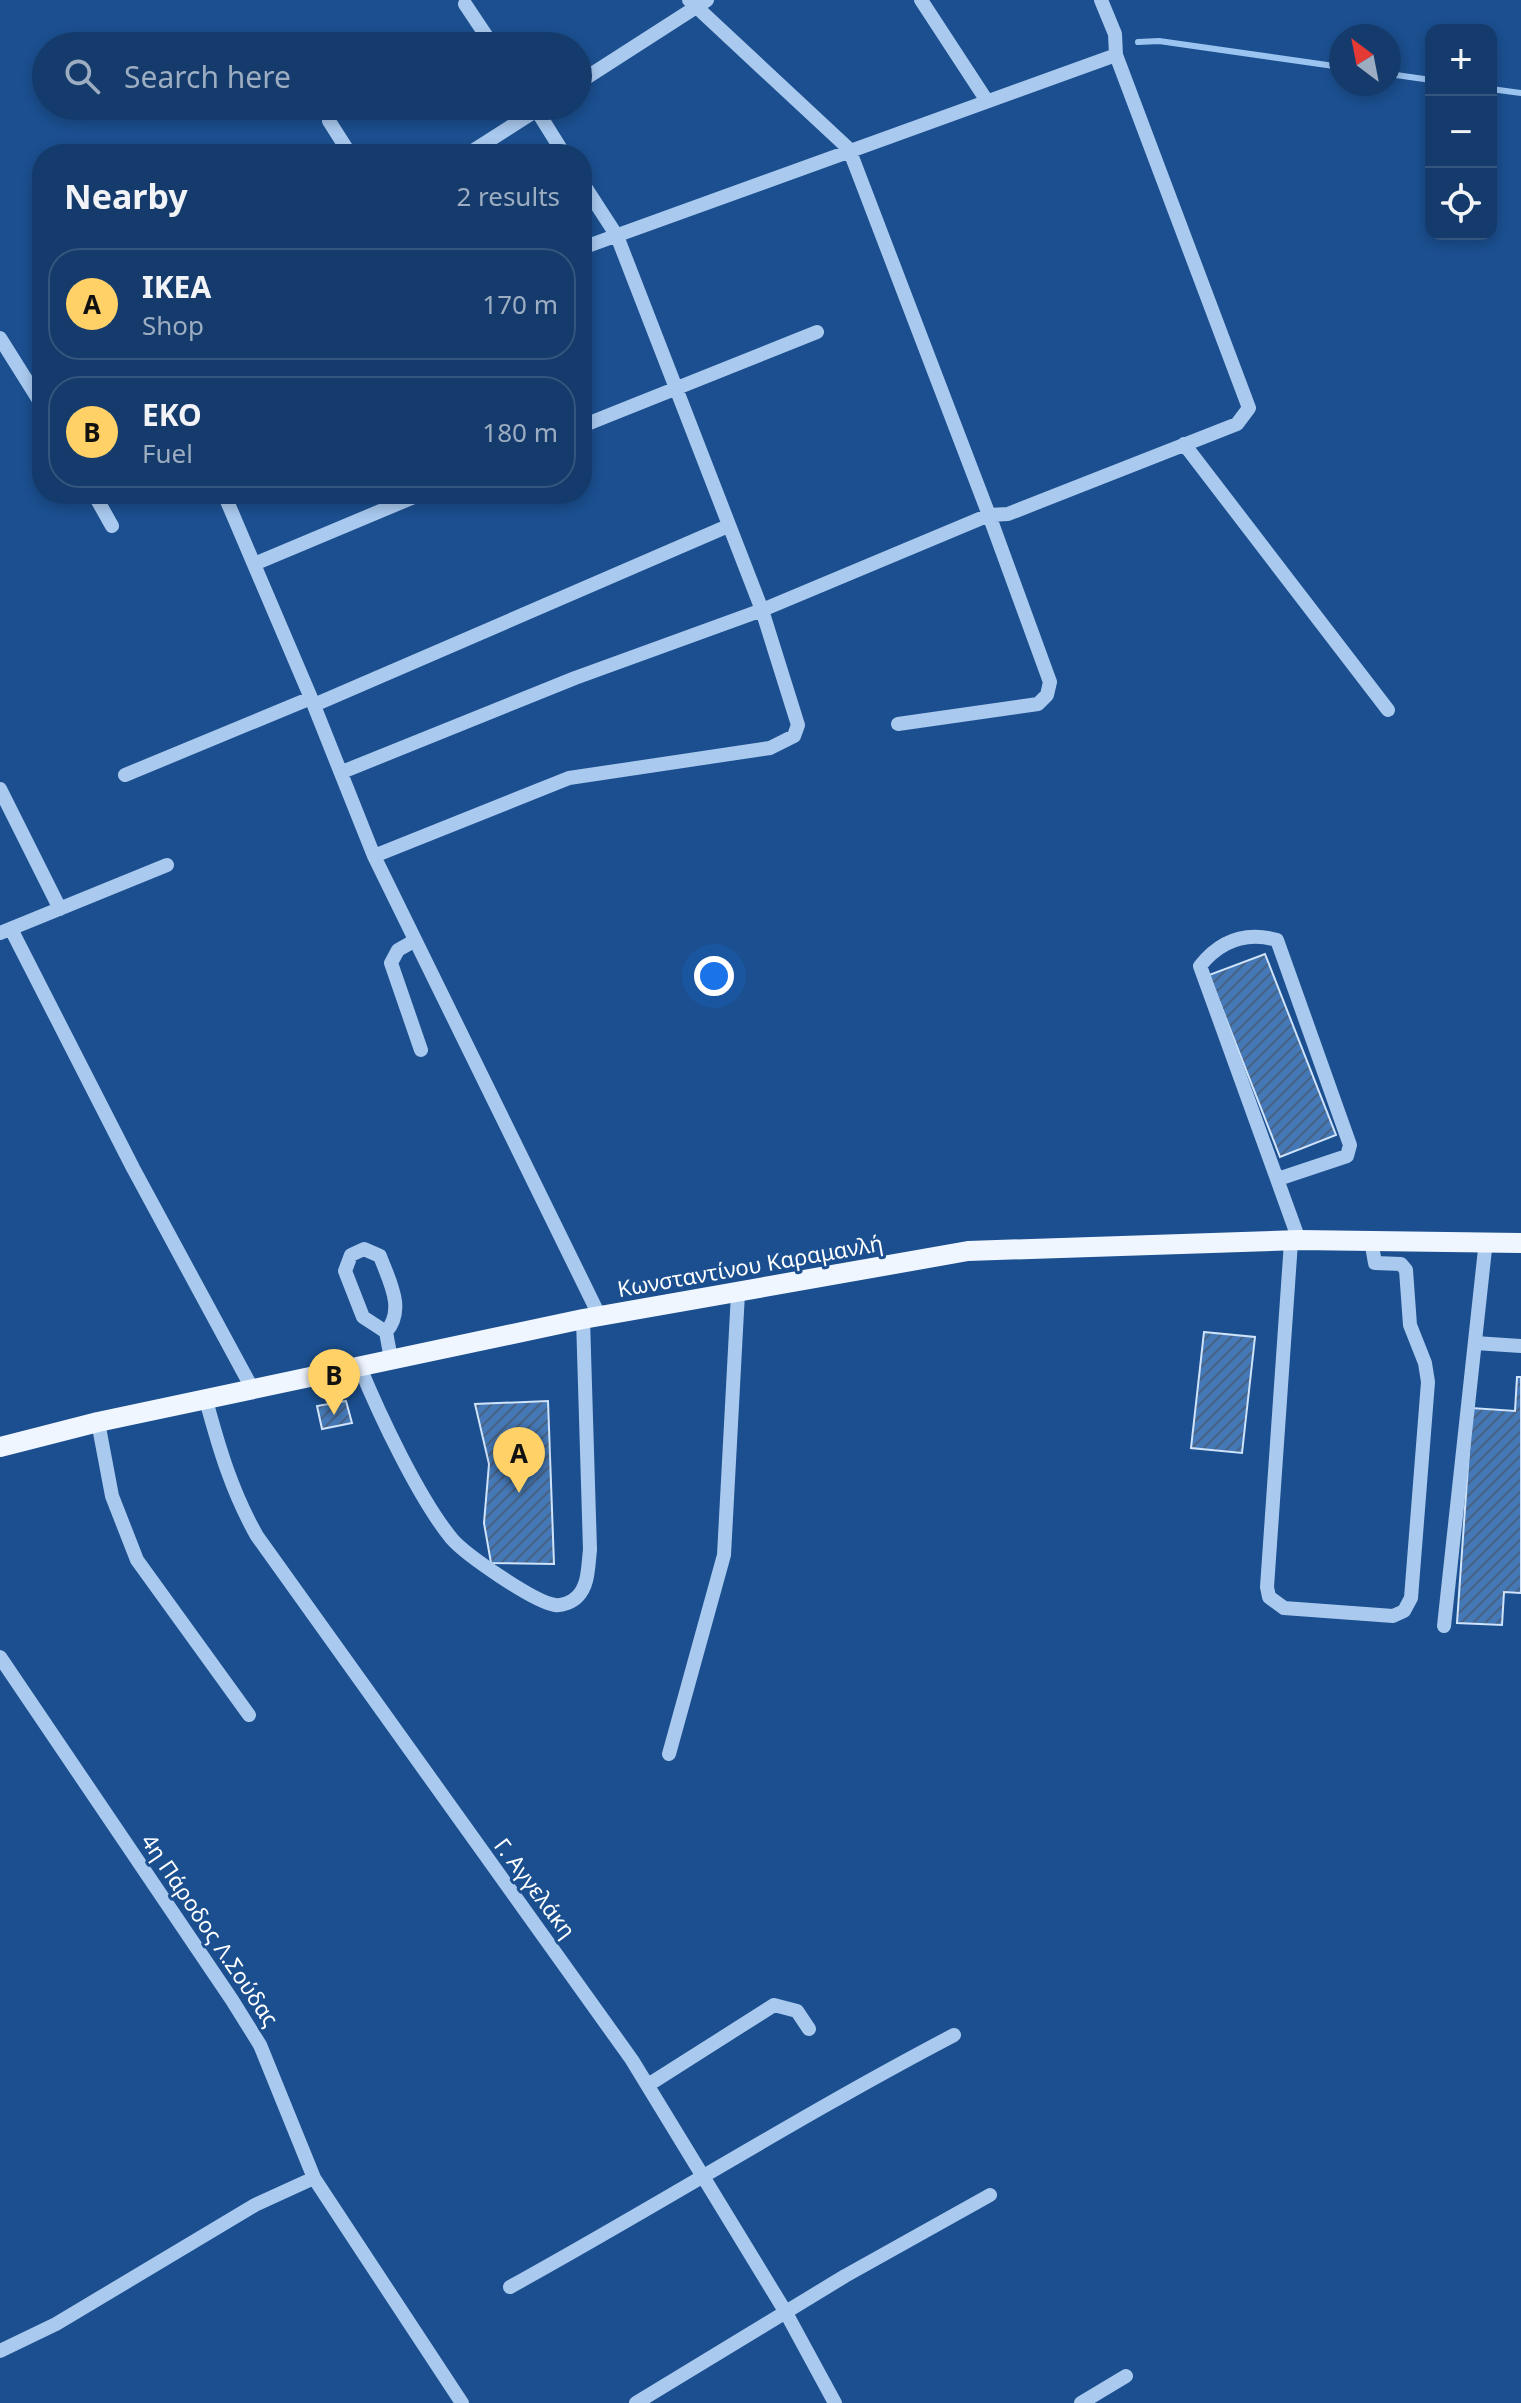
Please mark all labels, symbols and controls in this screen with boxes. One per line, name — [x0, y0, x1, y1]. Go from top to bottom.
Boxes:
north arrow — [1329, 24, 1401, 96]
map controls — [1425, 24, 1497, 240]
button: + — [1425, 24, 1497, 96]
search box — [32, 32, 592, 120]
icon: search — [60, 54, 104, 98]
text: Search here — [124, 56, 291, 97]
button: − — [1425, 96, 1497, 168]
button: locate — [1425, 168, 1497, 240]
text: Nearby — [64, 173, 188, 219]
text: 2 results — [456, 178, 560, 214]
text: IKEA — [142, 266, 211, 307]
text: A — [83, 286, 101, 322]
text: 170 m — [482, 286, 558, 322]
text: Shop — [142, 307, 204, 343]
text: EKO — [142, 394, 202, 435]
text: B — [83, 414, 101, 450]
text: 180 m — [482, 414, 558, 450]
text: Fuel — [142, 435, 193, 471]
your location — [694, 956, 734, 996]
street label: Κωνσταντίνου Καραμανλή — [615, 1227, 885, 1303]
pin: B — [308, 1349, 360, 1415]
pin: A — [493, 1427, 545, 1493]
street label: 4η Πάροδος Λ.Σούδας — [135, 1827, 286, 2032]
street label: Γ. Αγγελάκη — [488, 1831, 583, 1944]

